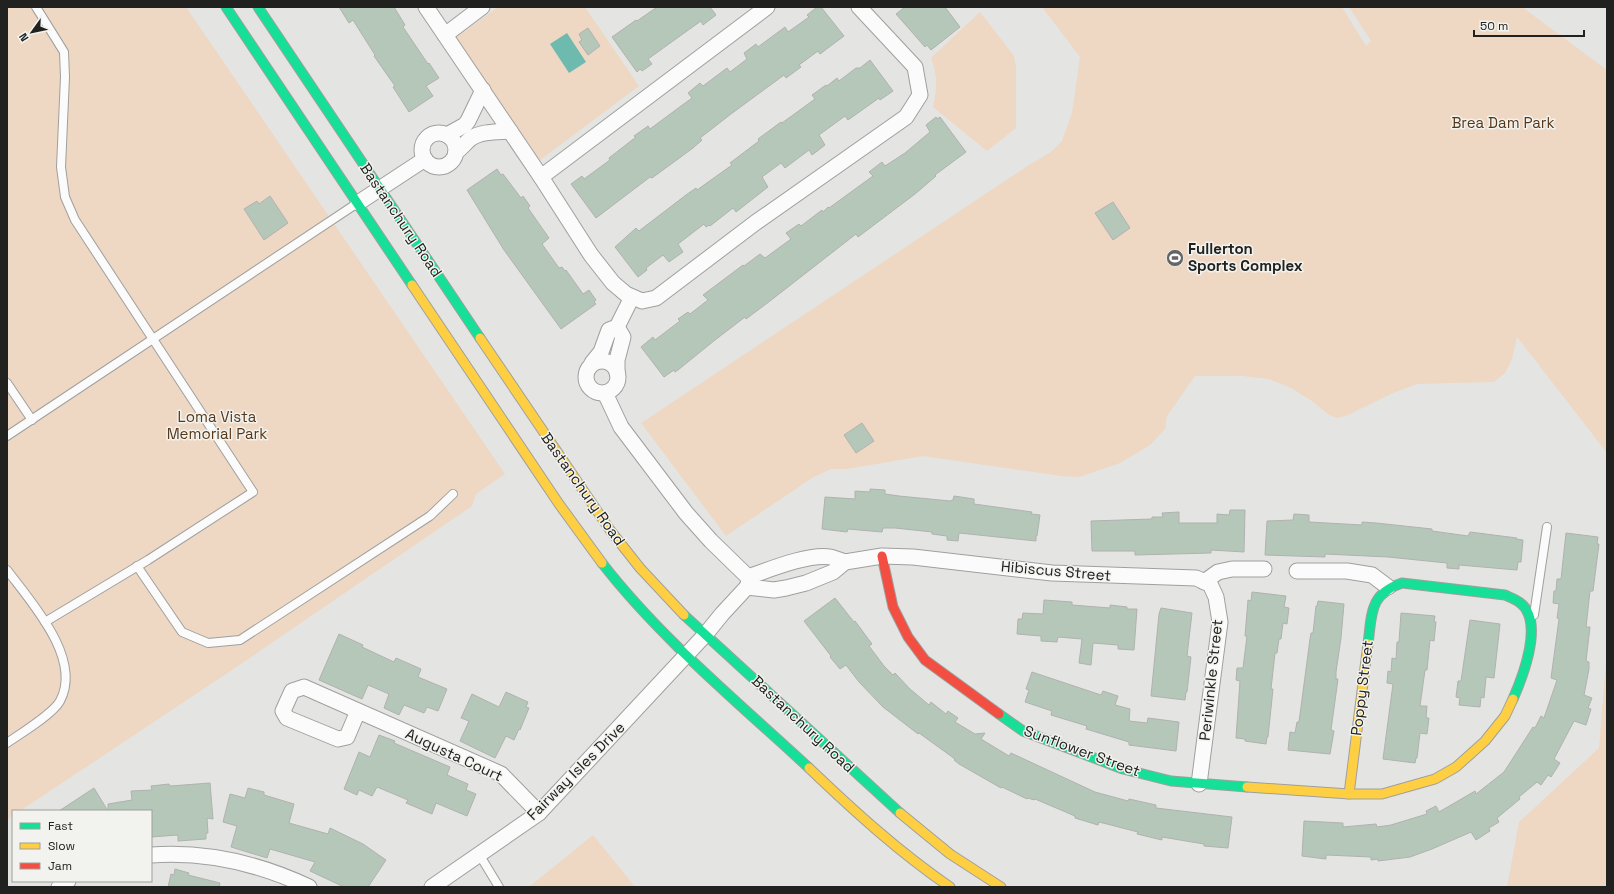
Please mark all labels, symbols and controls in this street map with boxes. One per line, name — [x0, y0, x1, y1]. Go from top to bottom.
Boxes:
north arrow — [12, 12, 52, 52]
scale bar — [1474, 12, 1584, 38]
text: 50 m — [1480, 18, 1508, 34]
text: N — [16, 31, 31, 44]
park label: Brea Dam Park — [1451, 113, 1555, 132]
street label: Bastanchury Road — [356, 159, 447, 280]
place label: Fullerton Sports Complex — [1188, 239, 1303, 275]
sports icon: Fullerton Sports Complex — [1165, 248, 1185, 268]
park label: Loma Vista Memorial Park — [167, 407, 267, 443]
street label: Bastanchury Road — [537, 429, 630, 549]
street label: Hibiscus Street — [1000, 556, 1112, 585]
street label: Periwinkle Street — [1195, 618, 1226, 742]
street label: Poppy Street — [1346, 639, 1377, 737]
street label: Bastanchury Road — [748, 671, 859, 776]
street label: Fairway Isles Drive — [523, 717, 629, 824]
street label: Sunflower Street — [1021, 721, 1143, 780]
street label: Augusta Court — [403, 724, 506, 785]
legend — [12, 810, 152, 882]
text: Fast — [48, 818, 73, 834]
text: Slow — [48, 838, 75, 854]
text: Jam — [48, 858, 72, 874]

